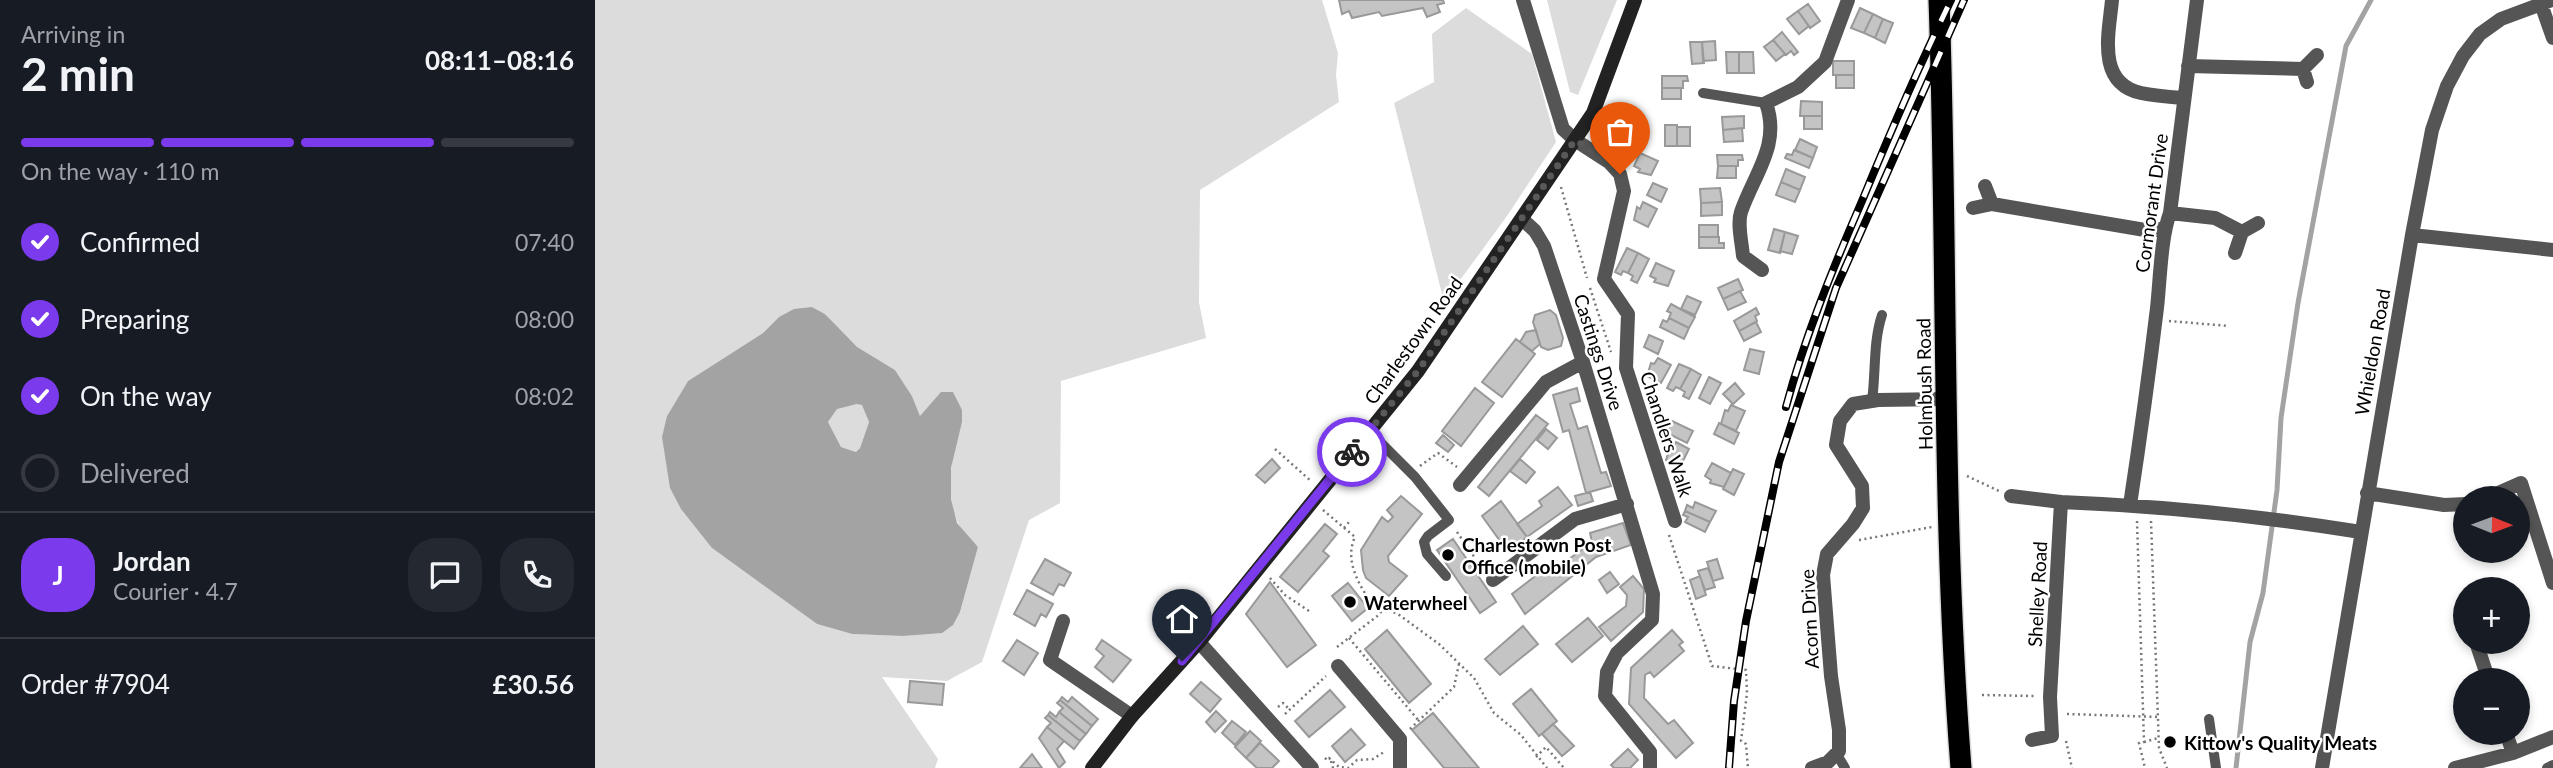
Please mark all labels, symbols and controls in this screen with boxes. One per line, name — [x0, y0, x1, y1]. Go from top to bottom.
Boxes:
text: Arriving in — [21, 20, 125, 48]
text: 08:11–08:16 — [425, 44, 574, 76]
text: 2 min — [21, 46, 135, 101]
pin — [1590, 102, 1650, 174]
icon: bag — [1601, 113, 1639, 151]
street label: Cormorant Drive — [2130, 132, 2172, 274]
text: On the way · 110 m — [21, 157, 220, 185]
icon: check — [21, 223, 59, 261]
text: Confirmed — [80, 226, 200, 258]
text: 07:40 — [515, 228, 574, 256]
street label: Charlestown Road — [1359, 272, 1467, 408]
street label: Whieldon Road — [2350, 287, 2394, 417]
street label: Castings Drive — [1569, 291, 1629, 413]
icon: check — [21, 300, 59, 338]
text: Preparing — [80, 303, 189, 335]
text: 08:00 — [515, 305, 574, 333]
street label: Holmbush Road — [1911, 318, 1937, 450]
street label: Chandlers Walk — [1636, 368, 1698, 500]
icon: check — [21, 377, 59, 415]
text: On the way — [80, 380, 212, 412]
text: 08:02 — [515, 382, 574, 410]
courier — [1317, 417, 1387, 487]
icon: bike — [1333, 433, 1371, 471]
text: Delivered — [80, 457, 190, 489]
north arrow — [2453, 486, 2531, 564]
map controls — [2453, 486, 2530, 745]
place label: Charlestown Post Office (mobile) — [1462, 533, 1611, 578]
button: chat — [408, 538, 482, 612]
button: phone — [500, 538, 574, 612]
street label: Shelley Road — [2023, 541, 2051, 647]
text: Jordan — [113, 545, 191, 577]
marker: Charlestown Post Office (mobile) — [1440, 547, 1456, 563]
text: J — [52, 559, 64, 591]
street label: Acorn Drive — [1795, 568, 1823, 670]
text: Courier · 4.7 — [113, 577, 238, 605]
button: + — [2453, 577, 2530, 654]
pin — [1152, 589, 1212, 661]
place label: Waterwheel — [1364, 591, 1468, 614]
marker: Waterwheel — [1342, 594, 1358, 610]
icon: home — [1163, 600, 1201, 638]
text: Order #7904 — [21, 668, 170, 700]
text: £30.56 — [492, 668, 574, 700]
button: − — [2453, 668, 2530, 745]
place label: Kittow's Quality Meats — [2184, 731, 2377, 754]
marker: Kittow's Quality Meats — [2162, 734, 2178, 750]

